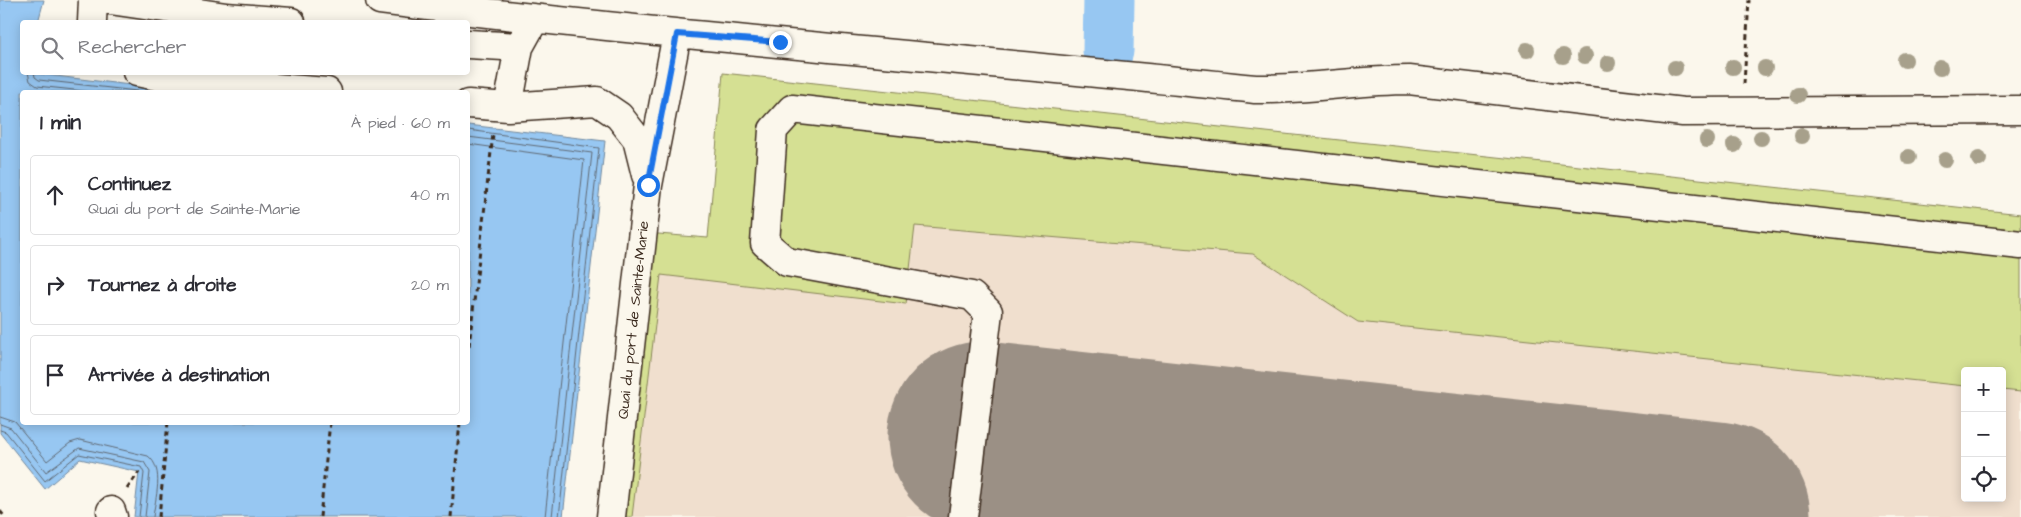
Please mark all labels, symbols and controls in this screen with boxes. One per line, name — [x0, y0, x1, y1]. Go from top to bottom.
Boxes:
search box — [20, 20, 470, 75]
route end — [769, 31, 792, 54]
icon: search — [38, 34, 66, 62]
text: Rechercher — [78, 34, 186, 61]
text: 1 min — [40, 108, 81, 137]
text: À pied · 60 m — [351, 112, 450, 134]
text: Continuez — [88, 171, 171, 198]
route start — [637, 174, 660, 197]
icon: ahead — [41, 181, 69, 209]
text: 40 m — [409, 184, 449, 206]
text: Quai du port de Sainte-Marie — [88, 198, 300, 220]
street label: Quai du port de Sainte-Marie — [613, 220, 654, 420]
icon: right — [41, 271, 69, 299]
text: Tournez à droite — [88, 272, 236, 299]
text: 20 m — [411, 274, 449, 296]
icon: arrive — [41, 361, 69, 389]
text: Arrivée à destination — [88, 362, 269, 389]
map controls — [1961, 367, 2006, 502]
button: + — [1961, 367, 2006, 412]
button: − — [1961, 412, 2006, 457]
button: locate — [1961, 457, 2006, 502]

